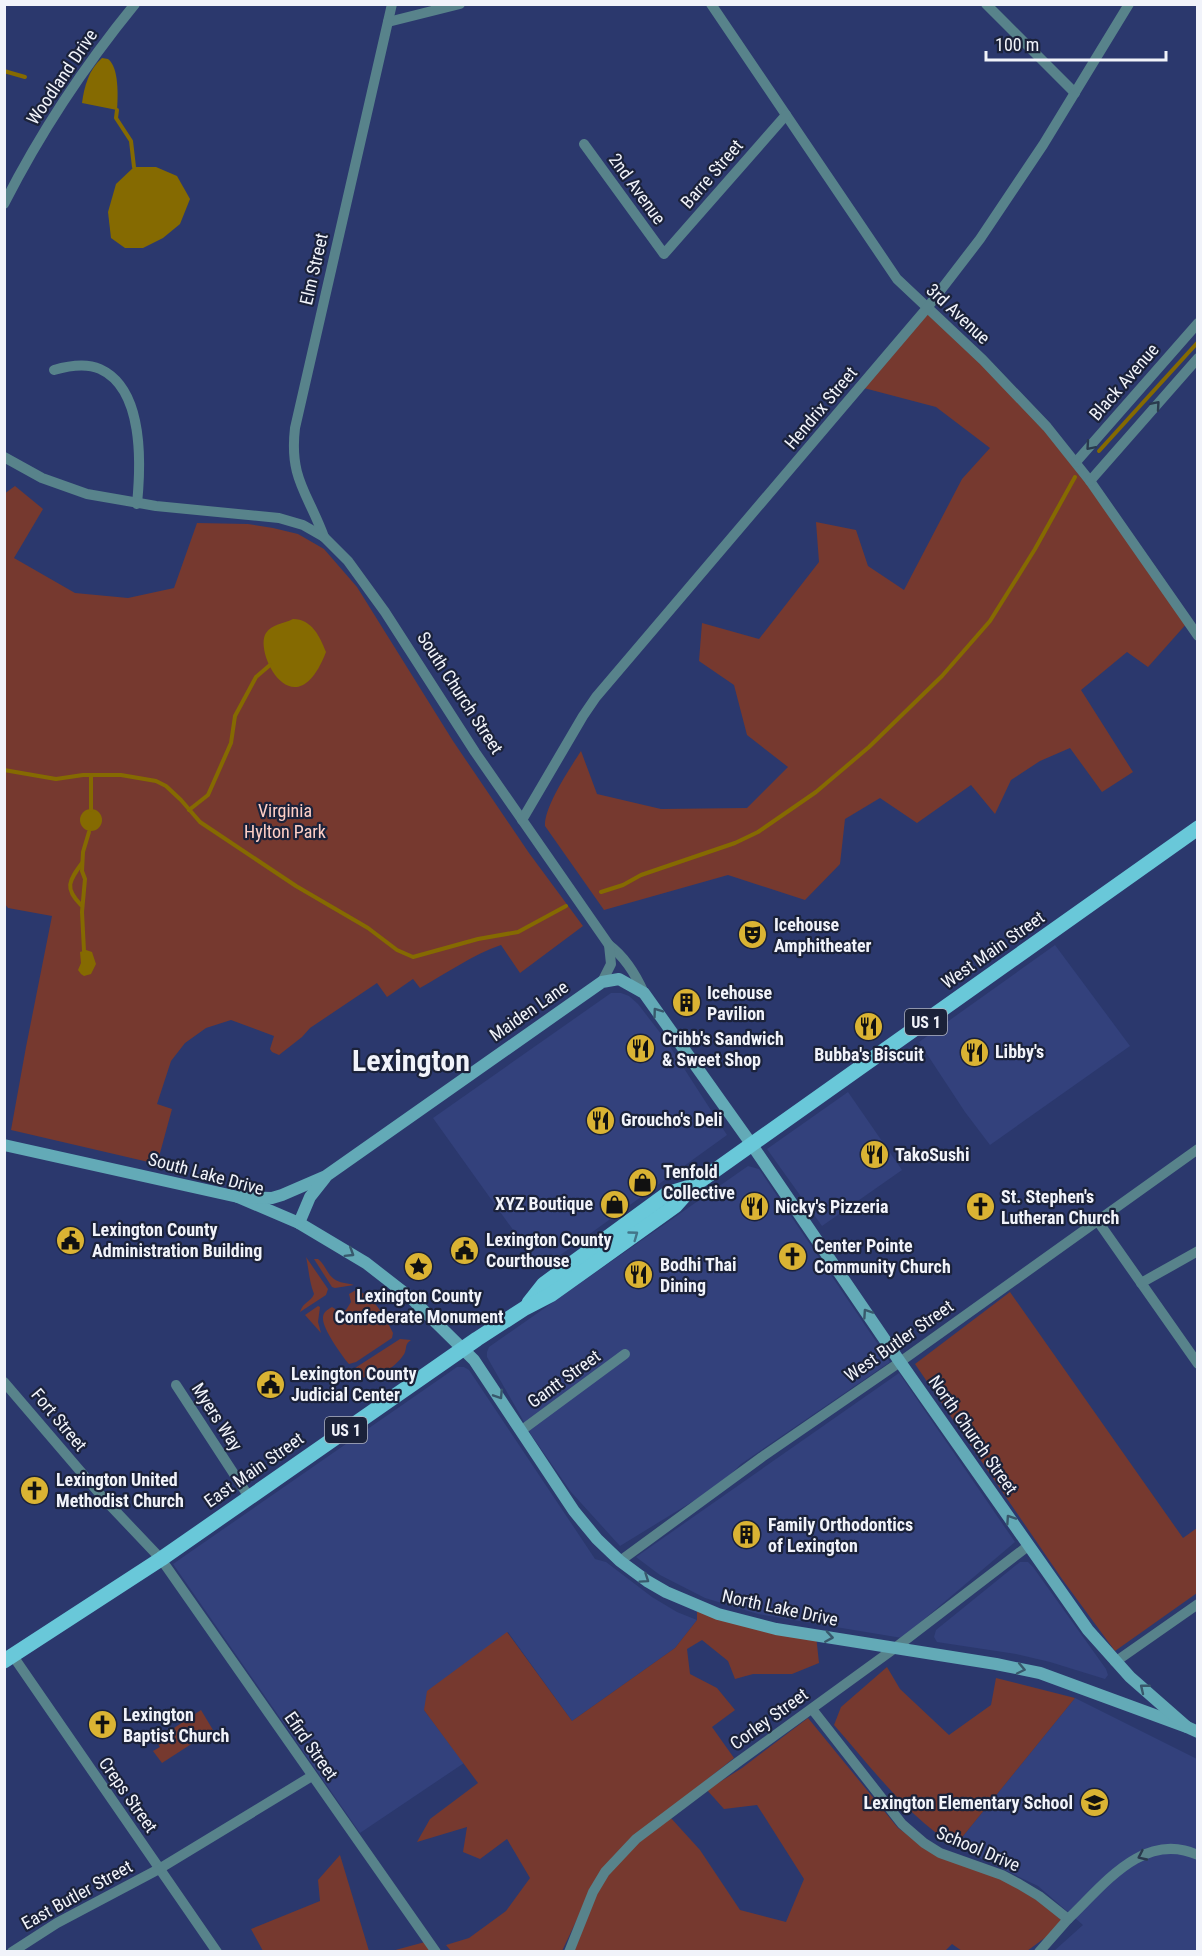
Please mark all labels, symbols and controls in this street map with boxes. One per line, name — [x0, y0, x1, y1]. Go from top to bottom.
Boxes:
scale bar — [986, 24, 1166, 62]
street label: Woodland Drive — [22, 25, 101, 129]
text: 100 m — [995, 34, 1039, 55]
street label: Barre Street — [676, 135, 747, 212]
street label: 2nd Avenue — [605, 149, 670, 228]
street label: Elm Street — [295, 231, 332, 307]
street label: 3rd Avenue — [922, 279, 994, 348]
street label: Black Avenue — [1085, 339, 1163, 424]
street label: Hendrix Street — [780, 362, 861, 453]
one-way arrow — [1149, 401, 1160, 412]
one-way arrow — [1086, 439, 1097, 450]
street label: South Church Street — [413, 628, 508, 758]
park label: Virginia Hylton Park — [244, 800, 326, 842]
street label: West Main Street — [937, 906, 1048, 993]
place label: Icehouse Amphitheater — [774, 914, 872, 956]
theatre icon: Icehouse Amphitheater — [737, 919, 769, 951]
street label: Maiden Lane — [485, 976, 572, 1045]
place label: Icehouse Pavilion — [707, 982, 773, 1024]
building icon: Icehouse Pavilion — [670, 987, 702, 1019]
one-way arrow — [654, 1007, 665, 1018]
road number: US 1 — [905, 1009, 947, 1035]
restaurant icon: Bubba's Biscuit — [853, 1010, 885, 1042]
place label: Cribb's Sandwich & Sweet Shop — [662, 1028, 784, 1070]
restaurant icon: Cribb's Sandwich & Sweet Shop — [625, 1033, 657, 1065]
restaurant icon: Libby's — [958, 1036, 990, 1068]
place label: Libby's — [995, 1041, 1044, 1062]
district label: Lexington — [352, 1043, 470, 1078]
place label: Bubba's Biscuit — [814, 1044, 924, 1065]
restaurant icon: Groucho's Deli — [584, 1104, 616, 1136]
place label: Groucho's Deli — [621, 1109, 723, 1130]
restaurant icon: TakoSushi — [858, 1139, 890, 1171]
place label: TakoSushi — [895, 1144, 969, 1165]
street label: South Lake Drive — [146, 1148, 266, 1199]
place label: Tenfold Collective — [663, 1161, 735, 1203]
shop icon: Tenfold Collective — [626, 1166, 658, 1198]
place label: St. Stephen's Lutheran Church — [1001, 1186, 1119, 1228]
shop icon: XYZ Boutique — [598, 1188, 630, 1220]
restaurant icon: Nicky's Pizzeria — [738, 1191, 770, 1223]
church icon: St. Stephen's Lutheran Church — [964, 1191, 996, 1223]
place label: XYZ Boutique — [495, 1193, 593, 1214]
place label: Nicky's Pizzeria — [775, 1196, 889, 1217]
place label: Lexington County Administration Building — [92, 1219, 262, 1261]
public building icon: Lexington County Administration Building — [55, 1224, 87, 1256]
place label: Lexington County Courthouse — [486, 1229, 612, 1271]
one-way arrow — [627, 1231, 638, 1242]
public building icon: Lexington County Courthouse — [449, 1234, 481, 1266]
place label: Center Pointe Community Church — [814, 1235, 951, 1277]
church icon: Center Pointe Community Church — [777, 1240, 809, 1272]
one-way arrow — [344, 1245, 354, 1257]
place icon: Lexington County Confederate Monument — [403, 1251, 435, 1283]
place label: Bodhi Thai Dining — [660, 1254, 737, 1296]
restaurant icon: Bodhi Thai Dining — [623, 1259, 655, 1291]
place label: Lexington County Confederate Monument — [334, 1285, 504, 1327]
street label: West Butler Street — [840, 1295, 957, 1386]
one-way arrow — [863, 1309, 874, 1320]
street label: Gantt Street — [523, 1345, 604, 1412]
place label: Lexington County Judicial Center — [291, 1363, 417, 1405]
public building icon: Lexington County Judicial Center — [254, 1368, 286, 1400]
street label: North Church Street — [925, 1371, 1022, 1498]
street label: Myers Way — [188, 1379, 247, 1455]
street label: Fort Street — [27, 1384, 92, 1455]
one-way arrow — [492, 1388, 503, 1399]
road number: US 1 — [325, 1417, 367, 1443]
street label: East Main Street — [200, 1428, 308, 1512]
place label: Lexington United Methodist Church — [56, 1469, 184, 1511]
church icon: Lexington United Methodist Church — [19, 1474, 51, 1506]
place label: Family Orthodontics of Lexington — [768, 1514, 913, 1556]
one-way arrow — [1006, 1515, 1017, 1526]
building icon: Family Orthodontics of Lexington — [731, 1519, 763, 1551]
one-way arrow — [638, 1572, 649, 1583]
street label: North Lake Drive — [720, 1585, 840, 1630]
one-way arrow — [825, 1631, 834, 1643]
one-way arrow — [1016, 1662, 1026, 1675]
street label: Corley Street — [726, 1683, 812, 1754]
one-way arrow — [1139, 1684, 1150, 1695]
place label: Lexington Baptist Church — [123, 1704, 229, 1746]
street label: Efird Street — [280, 1708, 342, 1784]
church icon: Lexington Baptist Church — [86, 1709, 118, 1741]
street label: Creps Street — [95, 1753, 162, 1837]
school or university icon: Lexington Elementary School — [1078, 1787, 1110, 1819]
place label: Lexington Elementary School — [864, 1792, 1073, 1813]
street label: School Drive — [933, 1822, 1023, 1876]
one-way arrow — [1137, 1849, 1148, 1861]
street label: East Butler Street — [18, 1855, 136, 1934]

